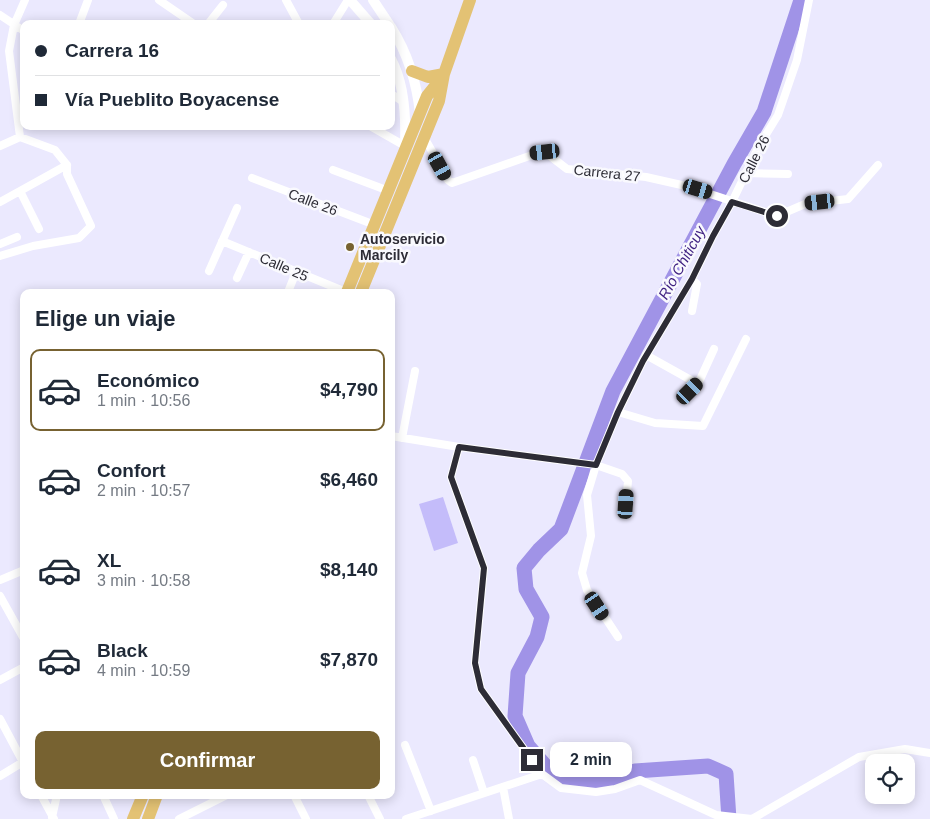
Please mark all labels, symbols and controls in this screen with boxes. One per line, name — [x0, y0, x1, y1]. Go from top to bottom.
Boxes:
text: Carrera 16 — [65, 40, 159, 61]
text: Vía Pueblito Boyacense — [65, 89, 279, 110]
street label: Calle 26 — [735, 132, 773, 186]
car — [529, 143, 560, 161]
car — [426, 149, 453, 183]
street label: Carrera 27 — [573, 162, 641, 184]
car — [681, 177, 714, 201]
street label: Calle 26 — [286, 185, 340, 219]
car — [804, 193, 835, 211]
route start — [766, 205, 788, 227]
water label: Río Chiticuy — [655, 222, 709, 302]
place label: Autoservicio Marcily — [360, 231, 445, 263]
marker: Autoservicio Marcily — [344, 241, 356, 253]
street label: Calle 25 — [257, 250, 311, 284]
text: Elige un viaje — [35, 306, 176, 331]
icon: car — [37, 368, 82, 413]
text: Económico — [97, 370, 199, 391]
car — [674, 375, 705, 407]
text: $4,790 — [320, 379, 378, 400]
text: 1 min · 10:56 — [97, 392, 190, 409]
icon: car — [37, 458, 82, 503]
text: Confort — [97, 460, 166, 481]
text: $6,460 — [320, 469, 378, 490]
text: 2 min · 10:57 — [97, 482, 190, 499]
car — [617, 489, 634, 519]
icon: car — [37, 548, 82, 593]
text: XL — [97, 550, 121, 571]
text: $8,140 — [320, 559, 378, 580]
text: 3 min · 10:58 — [97, 572, 190, 589]
car — [582, 589, 611, 623]
icon: car — [37, 638, 82, 683]
text: Black — [97, 640, 148, 661]
text: $7,870 — [320, 649, 378, 670]
text: 4 min · 10:59 — [97, 662, 190, 679]
button: Confirmar — [35, 731, 380, 789]
callout: 2 min — [550, 742, 632, 778]
route end — [521, 749, 543, 771]
text: 2 min — [570, 751, 612, 768]
map controls — [865, 754, 915, 804]
button: locate — [865, 754, 915, 804]

